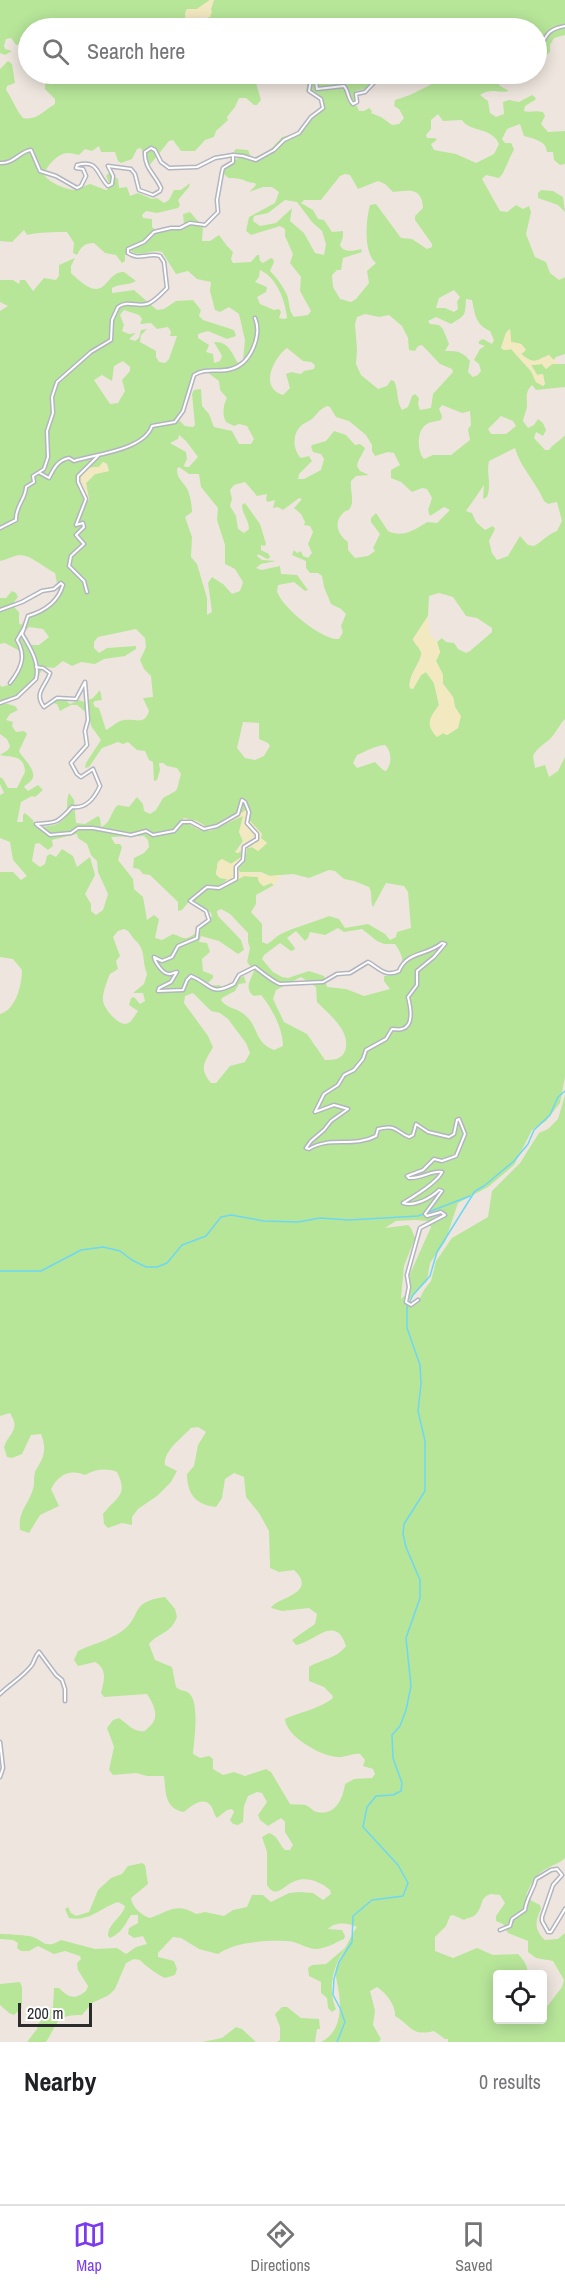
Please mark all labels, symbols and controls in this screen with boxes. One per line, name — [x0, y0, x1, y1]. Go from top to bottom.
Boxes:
search box — [18, 18, 547, 84]
icon: search — [39, 35, 72, 68]
text: Search here — [87, 36, 185, 66]
map controls — [493, 1970, 547, 2024]
button: locate — [493, 1970, 547, 2024]
scale bar — [18, 2000, 92, 2028]
text: 200 m — [27, 2002, 63, 2024]
text: Nearby — [24, 2064, 96, 2099]
text: 0 results — [479, 2068, 541, 2095]
tab: Map — [73, 2218, 106, 2276]
tab: Directions — [251, 2218, 310, 2276]
tab: Saved — [455, 2218, 493, 2276]

